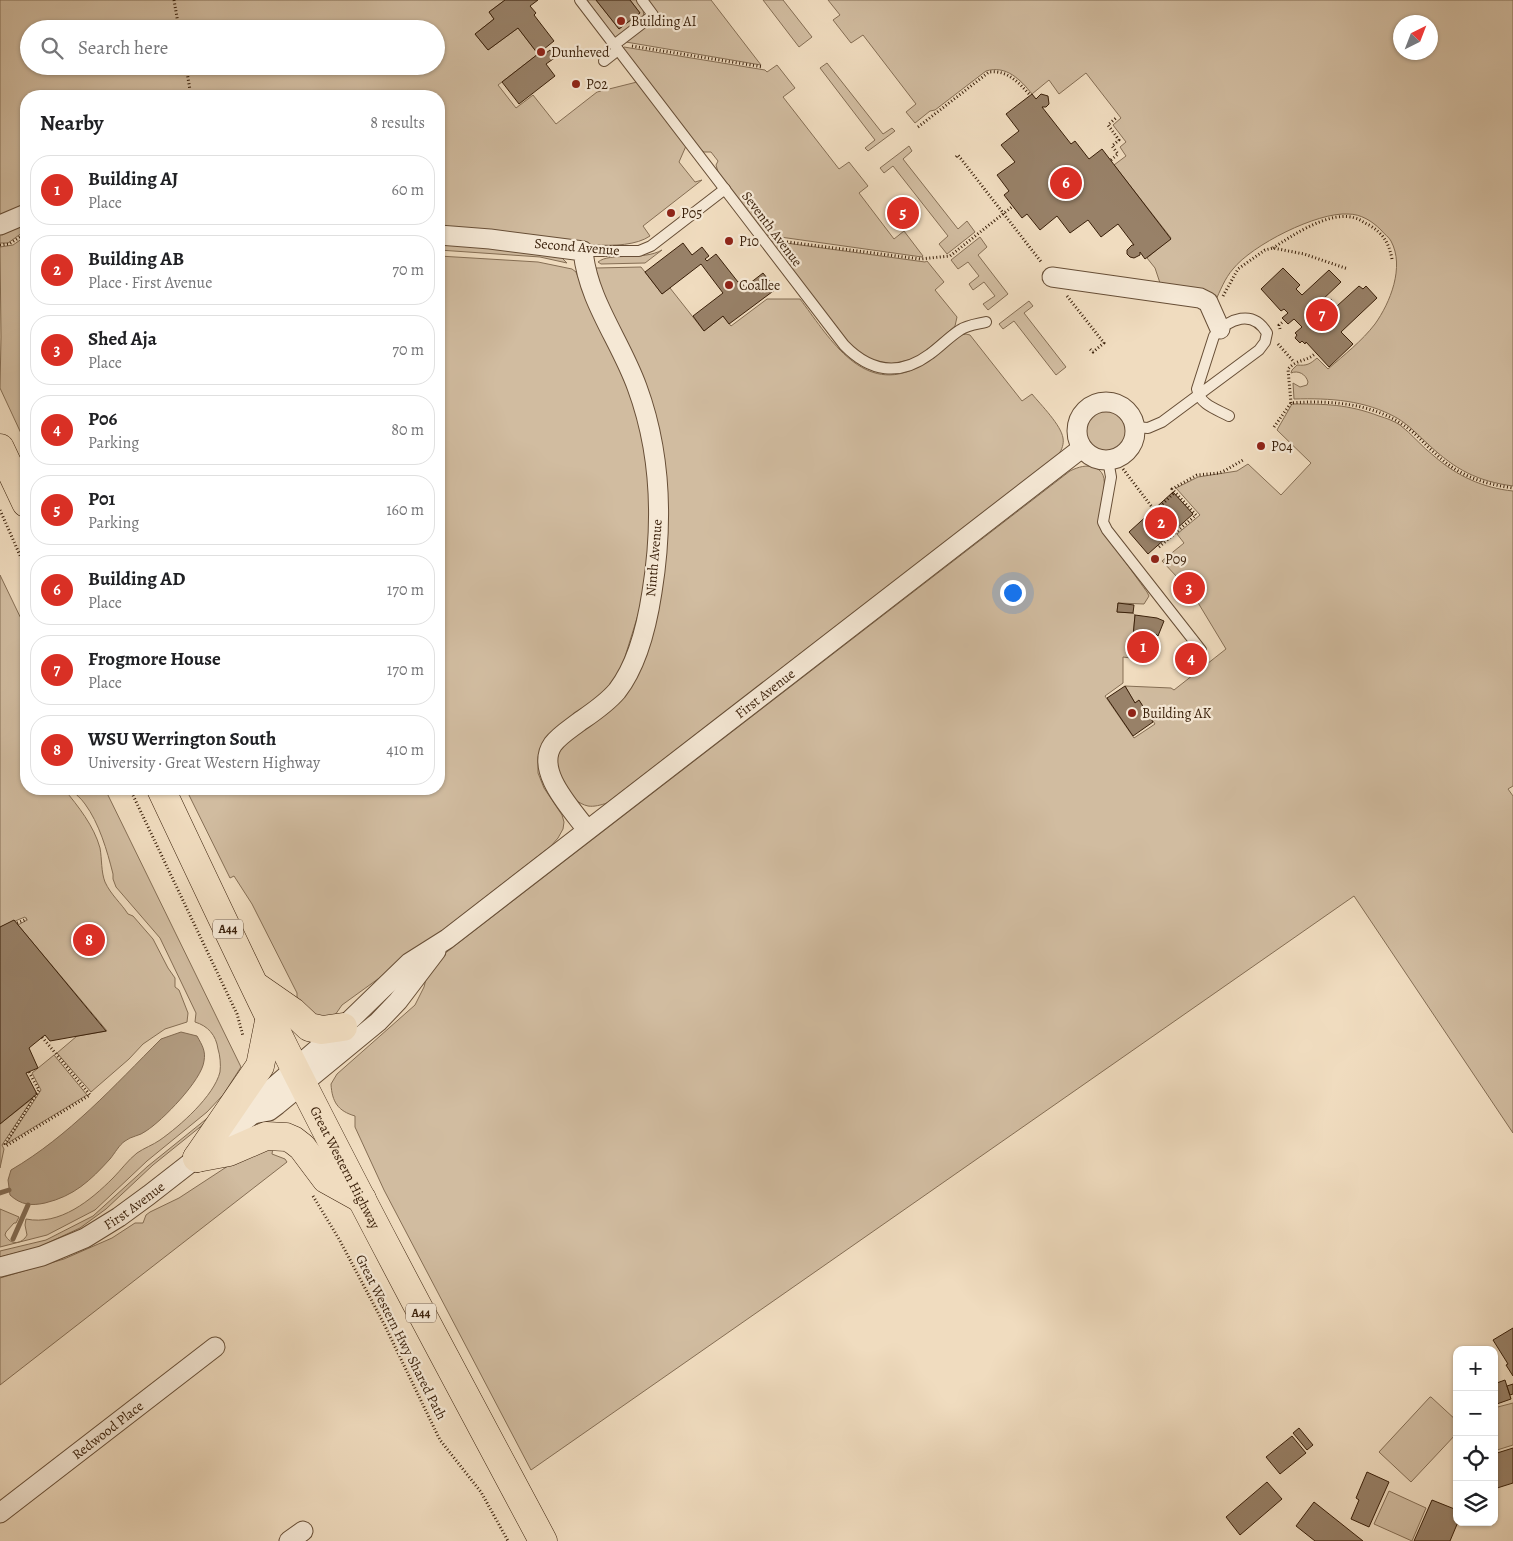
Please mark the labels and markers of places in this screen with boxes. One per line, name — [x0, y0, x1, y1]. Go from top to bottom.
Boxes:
place label: Building AI — [631, 12, 696, 31]
marker: Building AI — [615, 15, 627, 27]
place label: Dunheved — [551, 43, 610, 62]
marker: Dunheved — [535, 46, 547, 58]
place label: P02 — [586, 75, 608, 94]
marker: P02 — [570, 78, 582, 90]
pin: 6 — [1050, 164, 1082, 202]
pin: 5 — [887, 194, 919, 232]
place label: P05 — [681, 204, 702, 223]
marker: P05 — [665, 207, 677, 219]
place label: P10 — [739, 232, 759, 251]
marker: P10 — [723, 235, 735, 247]
place label: Coallee — [739, 276, 780, 295]
marker: Coallee — [723, 279, 735, 291]
pin: 7 — [1306, 296, 1338, 334]
place label: P04 — [1271, 437, 1293, 456]
marker: P04 — [1255, 440, 1267, 452]
pin: 2 — [1145, 504, 1177, 542]
place label: P09 — [1165, 550, 1187, 569]
marker: P09 — [1149, 553, 1161, 565]
pin: 3 — [1173, 569, 1205, 607]
pin: 1 — [1127, 628, 1159, 666]
pin: 4 — [1175, 640, 1207, 678]
place label: Building AK — [1142, 704, 1211, 723]
marker: Building AK — [1126, 707, 1138, 719]
pin: 8 — [73, 921, 105, 959]

